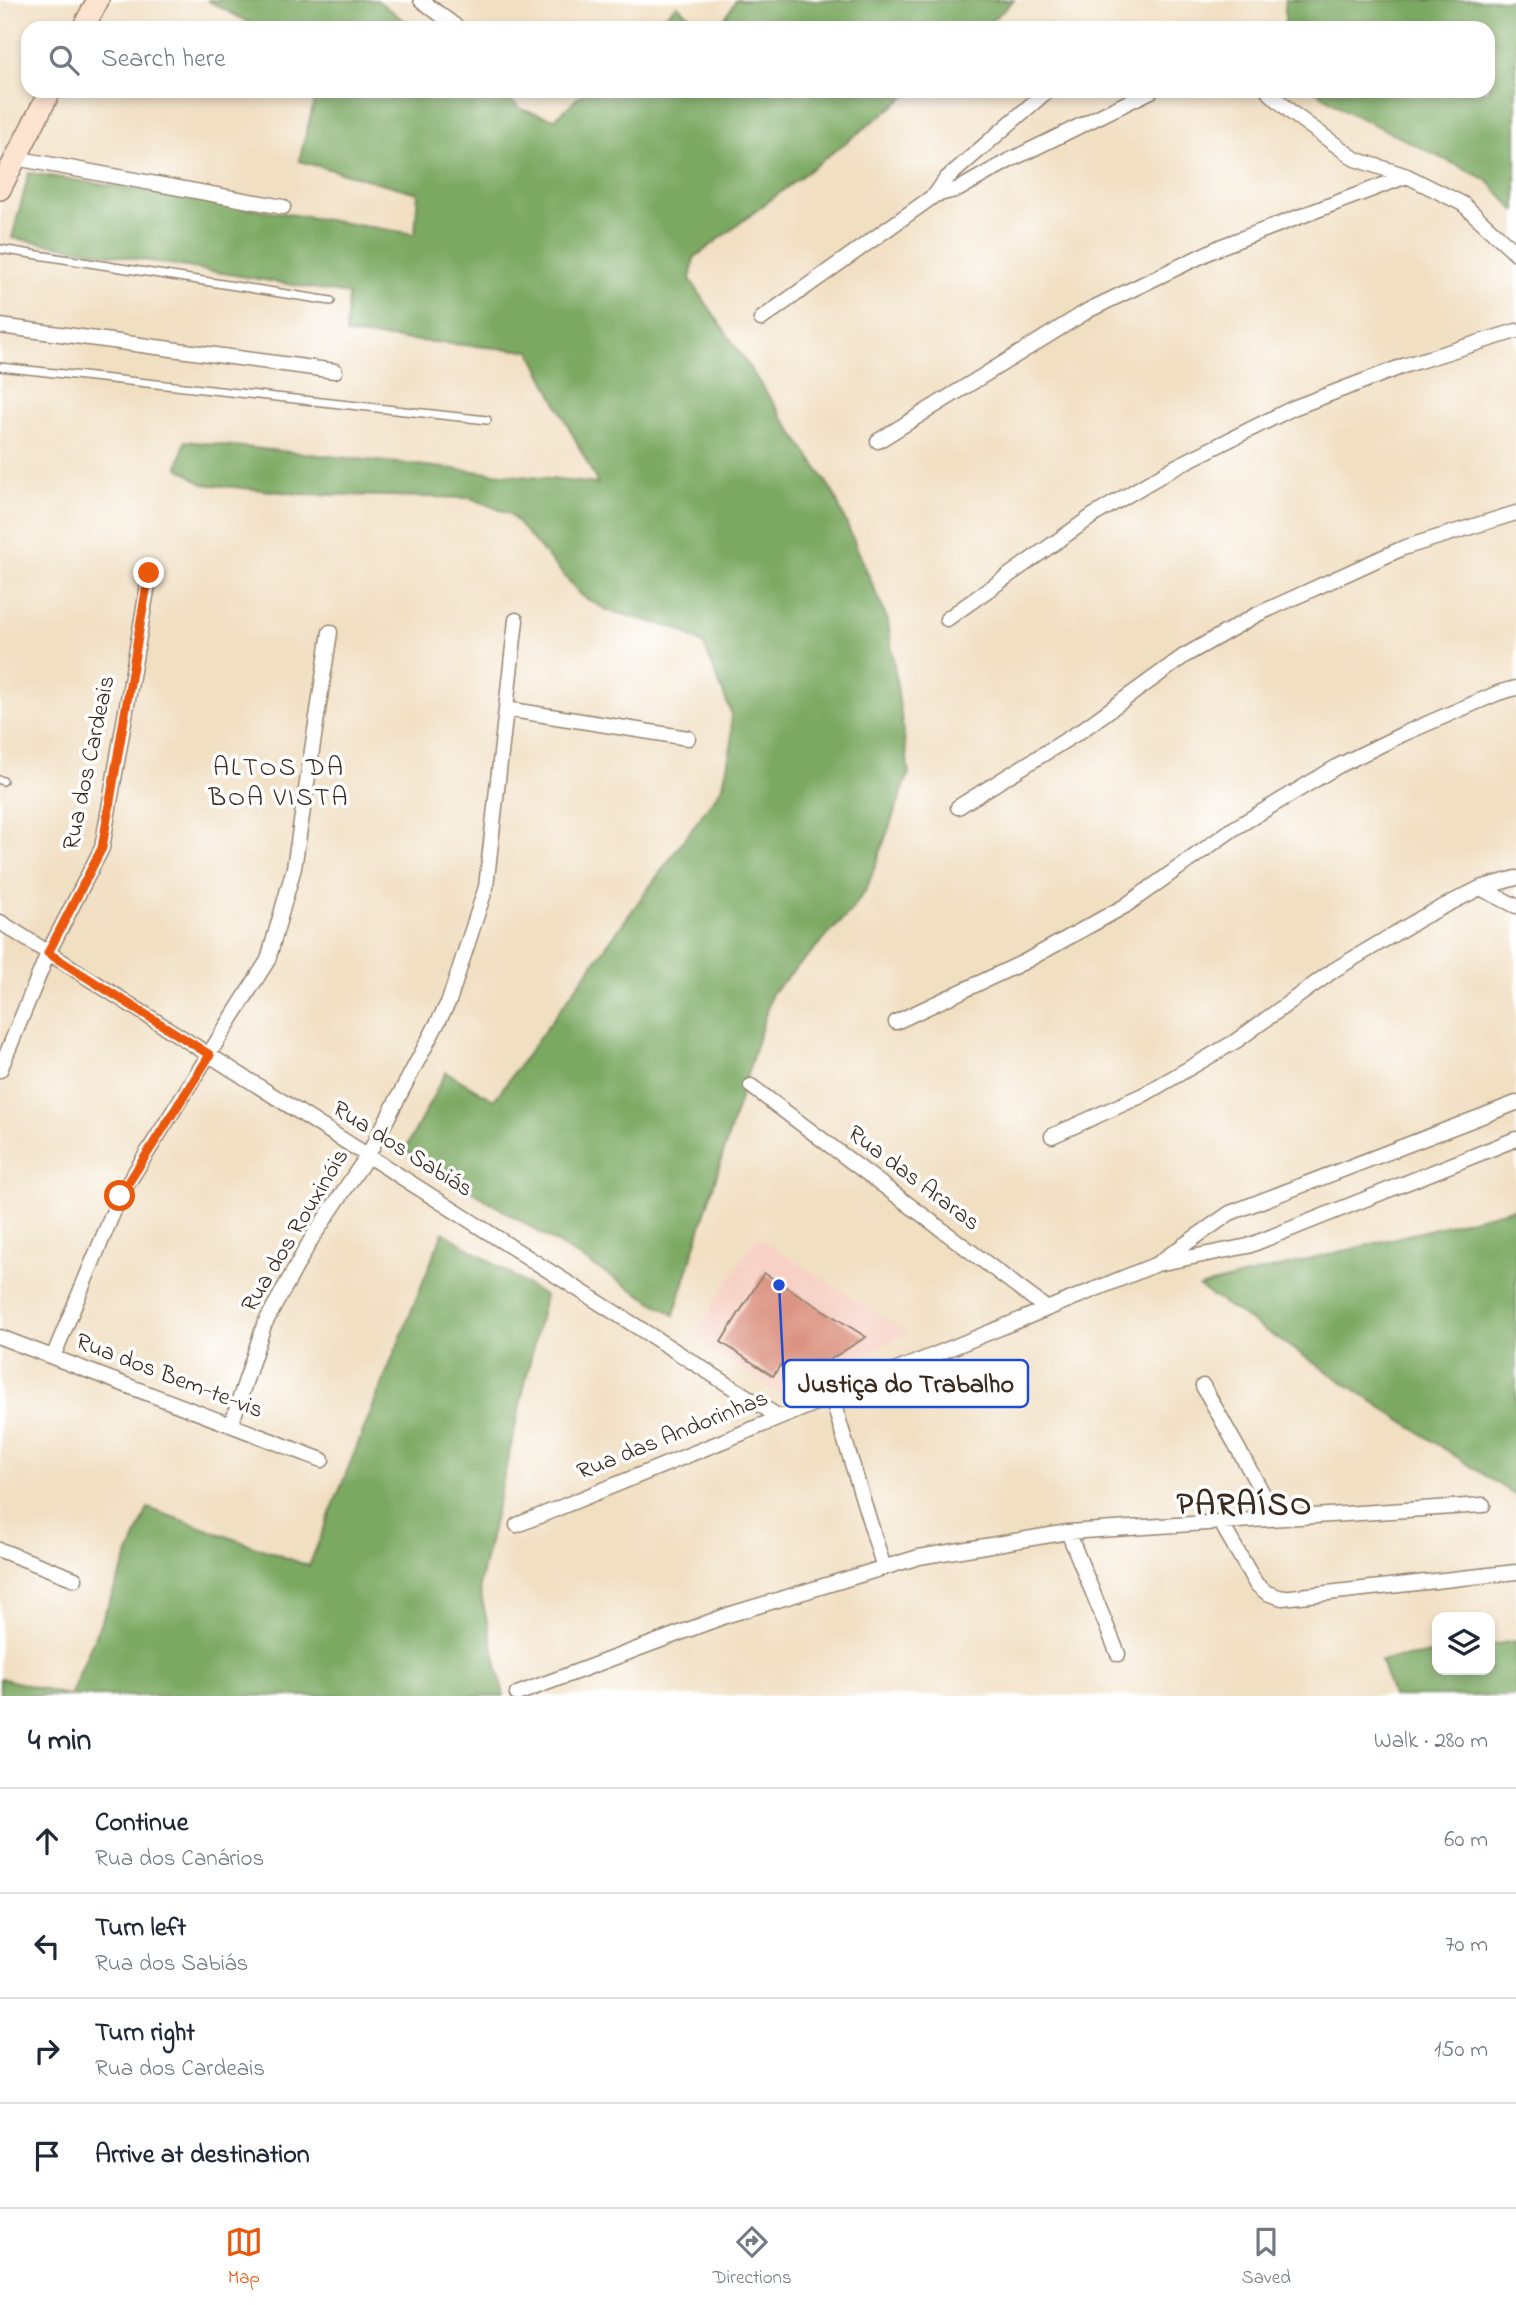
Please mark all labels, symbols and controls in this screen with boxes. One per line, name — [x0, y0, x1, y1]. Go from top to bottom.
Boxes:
search box — [21, 21, 1495, 98]
icon: search — [45, 41, 83, 79]
text: Search here — [101, 41, 226, 79]
route end — [133, 557, 164, 588]
street label: Rua dos Cardeais — [54, 673, 126, 853]
district label: ALTOS DA BOA VISTA — [207, 750, 350, 818]
street label: Rua dos Sabiás — [325, 1093, 479, 1207]
street label: Rua das Araras — [839, 1117, 987, 1241]
street label: Rua dos Rouxinóis — [233, 1143, 359, 1319]
route start — [104, 1180, 135, 1211]
street label: Rua dos Bem-te-vis — [70, 1325, 268, 1429]
callout: Justiça do Trabalho — [784, 1360, 1028, 1407]
text: Justiça do Trabalho — [798, 1367, 1014, 1405]
street label: Rua das Andorinhas — [572, 1382, 774, 1490]
district label: PARAÍSO — [1177, 1483, 1313, 1530]
map controls — [1432, 1612, 1495, 1675]
button: layers — [1432, 1612, 1495, 1675]
text: 4 min — [28, 1720, 91, 1764]
text: Walk · 280 m — [1374, 1725, 1488, 1758]
text: Continue — [95, 1805, 188, 1843]
icon: ahead — [28, 1822, 66, 1860]
text: 60 m — [1444, 1824, 1488, 1857]
text: Rua dos Canários — [95, 1843, 264, 1876]
text: Turn left — [95, 1910, 186, 1948]
icon: left — [28, 1927, 66, 1965]
text: 70 m — [1445, 1929, 1488, 1962]
text: Rua dos Sabiás — [95, 1948, 248, 1981]
text: Turn right — [95, 2015, 195, 2053]
icon: right — [28, 2032, 66, 2070]
text: 150 m — [1434, 2034, 1488, 2067]
text: Rua dos Cardeais — [95, 2053, 265, 2086]
icon: arrive — [28, 2137, 66, 2175]
text: Arrive at destination — [95, 2137, 310, 2175]
tab: Map — [225, 2223, 263, 2292]
tab: Directions — [713, 2223, 792, 2292]
tab: Saved — [1242, 2223, 1291, 2292]

